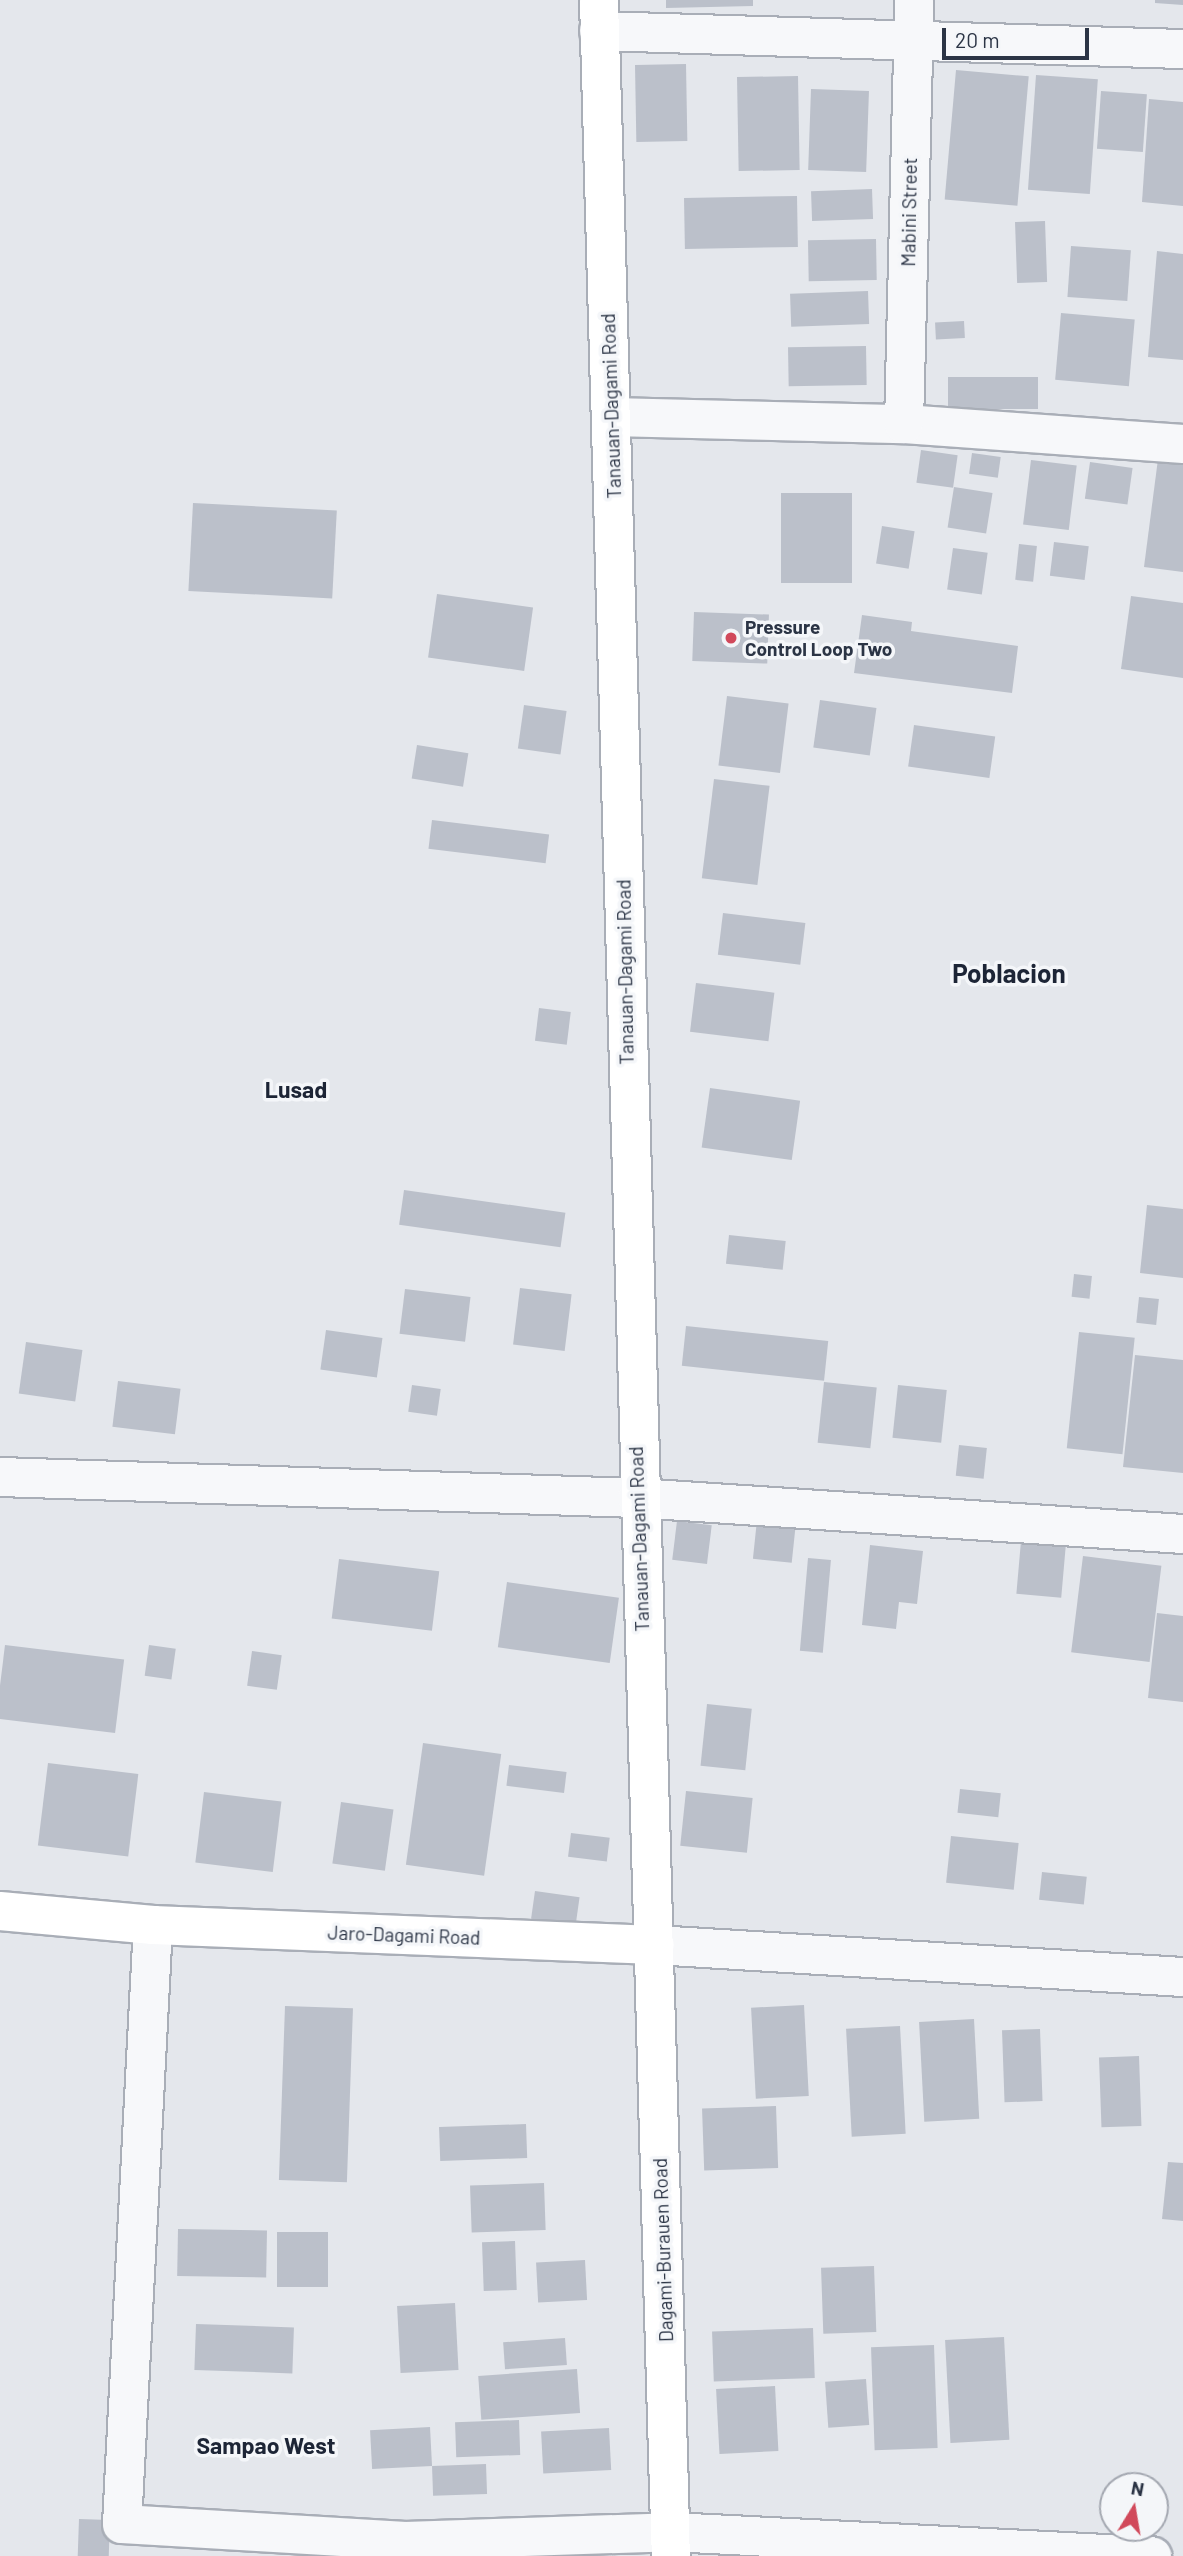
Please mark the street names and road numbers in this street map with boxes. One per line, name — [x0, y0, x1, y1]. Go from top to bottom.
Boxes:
street label: Mabini Street — [897, 157, 921, 267]
street label: Tanauan-Dagami Road — [596, 313, 626, 499]
street label: Tanauan-Dagami Road — [612, 879, 638, 1065]
street label: Tanauan-Dagami Road — [624, 1446, 654, 1632]
street label: Jaro-Dagami Road — [327, 1921, 481, 1949]
street label: Dagami-Burauen Road — [648, 2158, 678, 2342]

